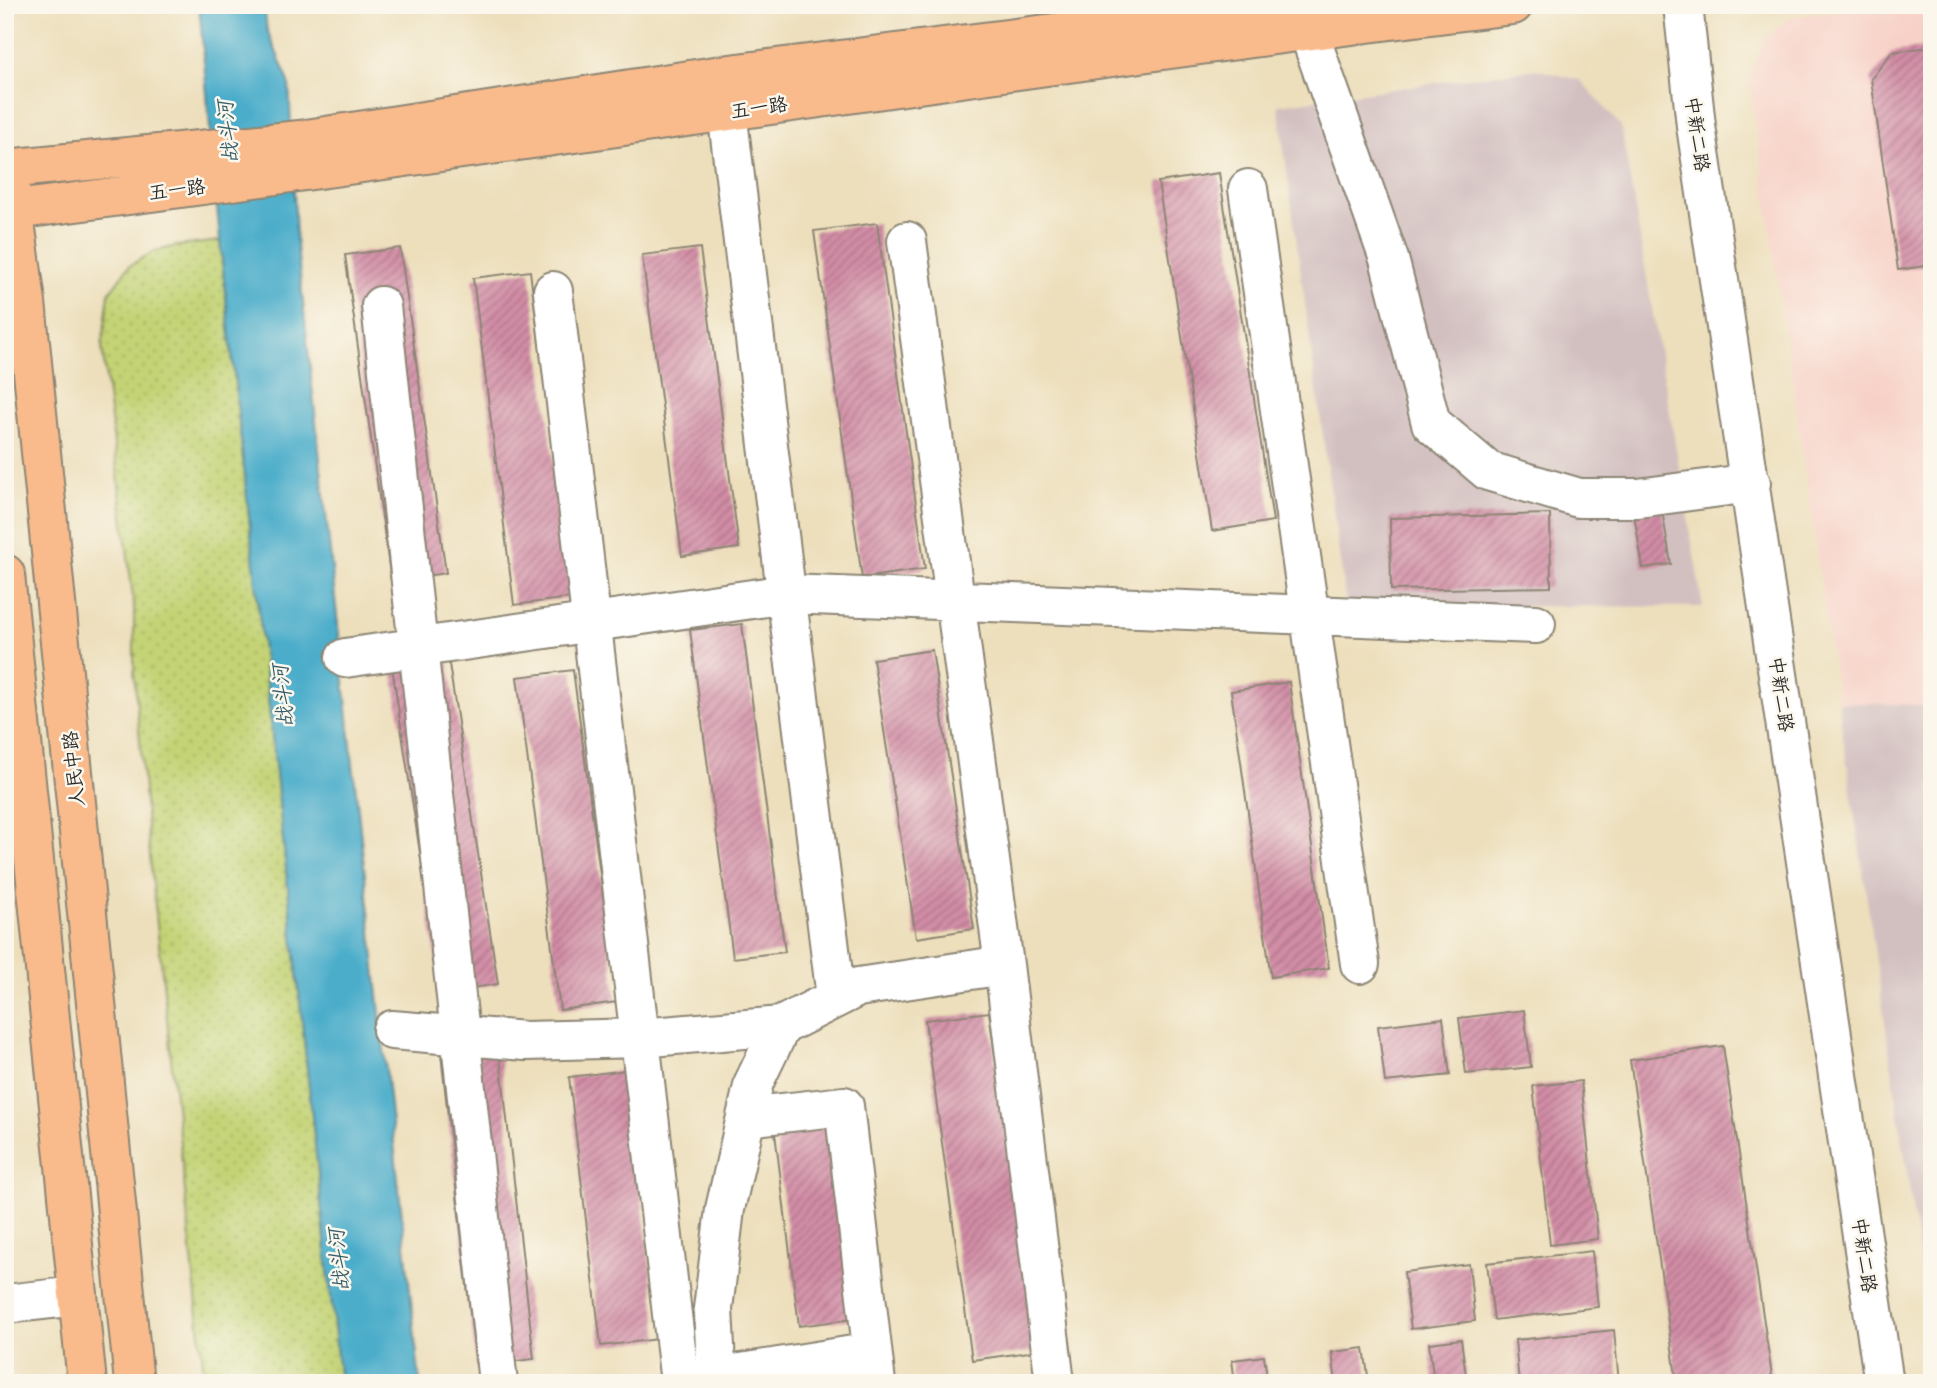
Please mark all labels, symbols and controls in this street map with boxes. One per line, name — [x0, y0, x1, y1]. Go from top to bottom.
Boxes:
street label: 五一路 — [729, 91, 789, 123]
street label: 中新二路 — [1681, 95, 1715, 173]
water label: 战斗河 — [210, 96, 244, 165]
street label: 五一路 — [147, 174, 207, 204]
street label: 中新二路 — [1765, 655, 1799, 733]
water label: 战斗河 — [265, 660, 299, 729]
street label: 人民中路 — [57, 730, 89, 808]
street label: 中新二路 — [1848, 1216, 1882, 1294]
water label: 战斗河 — [321, 1224, 355, 1293]

